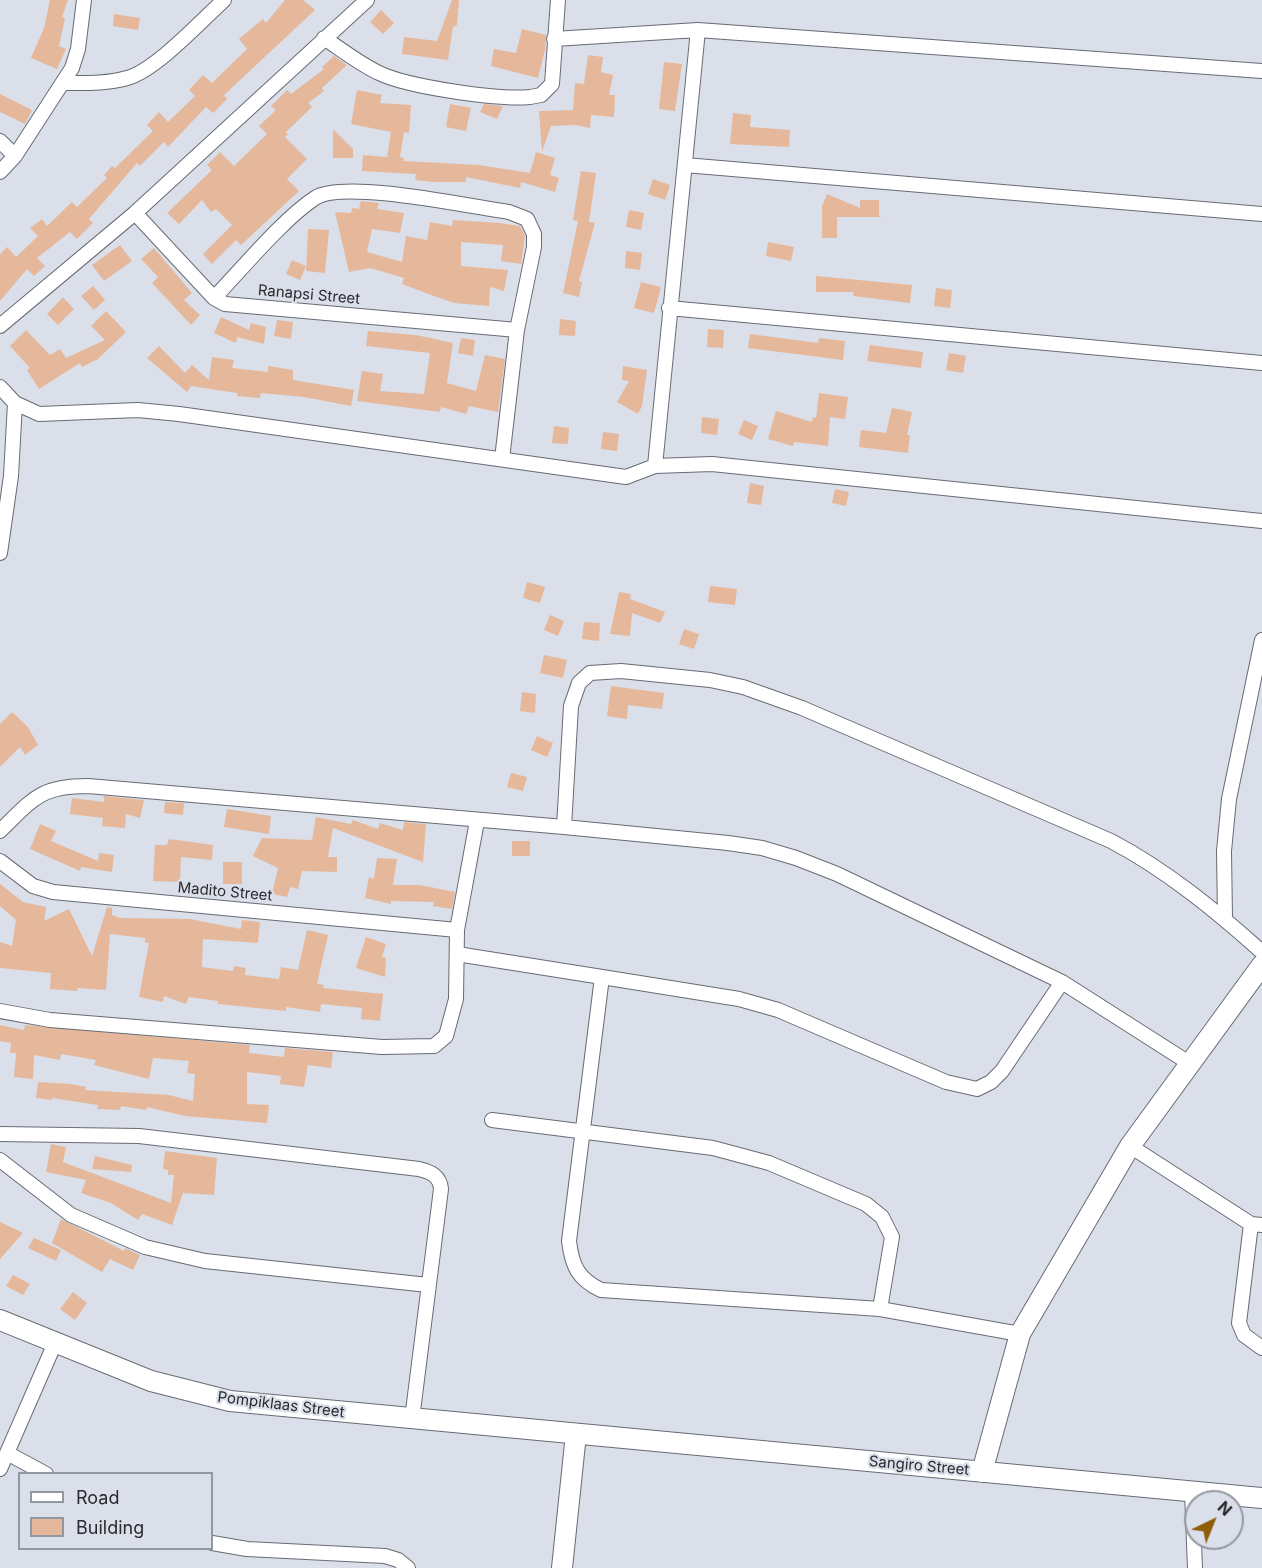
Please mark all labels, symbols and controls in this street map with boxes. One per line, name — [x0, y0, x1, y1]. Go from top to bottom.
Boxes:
street label: Ranapsi Street — [257, 282, 361, 308]
street label: Madito Street — [177, 879, 273, 905]
street label: Pompiklaas Street — [217, 1388, 345, 1422]
street label: Sangiro Street — [868, 1453, 970, 1479]
legend — [18, 1472, 213, 1550]
text: Road — [76, 1487, 119, 1508]
north arrow — [1184, 1490, 1244, 1550]
text: N — [1214, 1497, 1236, 1520]
text: Building — [76, 1517, 144, 1538]

